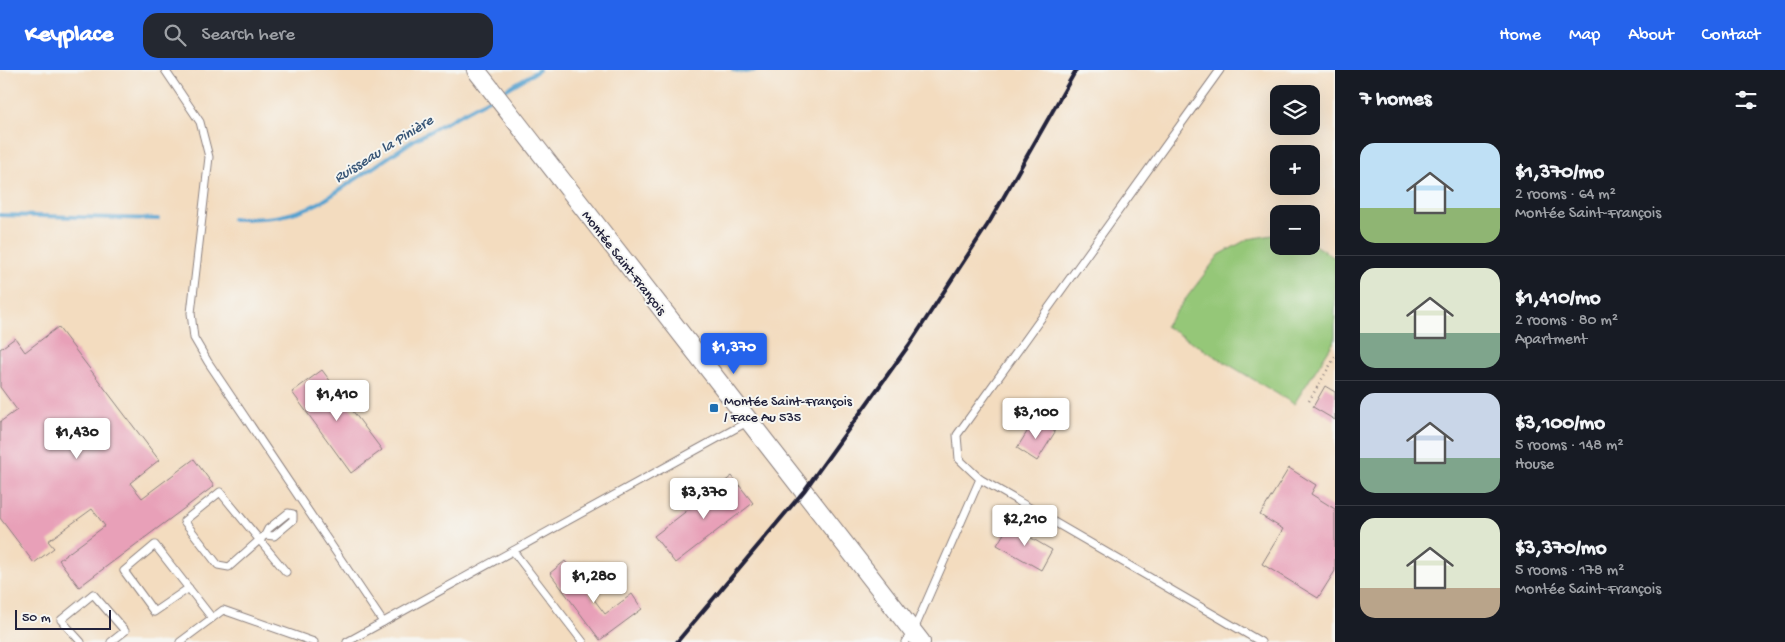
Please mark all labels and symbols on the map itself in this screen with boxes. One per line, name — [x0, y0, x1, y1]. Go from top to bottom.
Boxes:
water label: Ruisseau la Pinière — [331, 111, 438, 187]
street label: Montée Saint-François — [577, 208, 670, 320]
pin: $1,370 — [693, 332, 775, 375]
pin: $1,410 — [296, 380, 378, 422]
place label: Montée Saint-François / Face Au 535 — [724, 394, 853, 427]
pin: $3,100 — [995, 398, 1077, 440]
marker: Montée Saint-François / Face Au 535 — [708, 402, 720, 414]
pin: $1,430 — [36, 418, 118, 460]
pin: $3,370 — [663, 478, 745, 520]
pin: $2,210 — [984, 504, 1066, 547]
pin: $1,280 — [553, 562, 635, 604]
scale bar — [15, 607, 111, 630]

